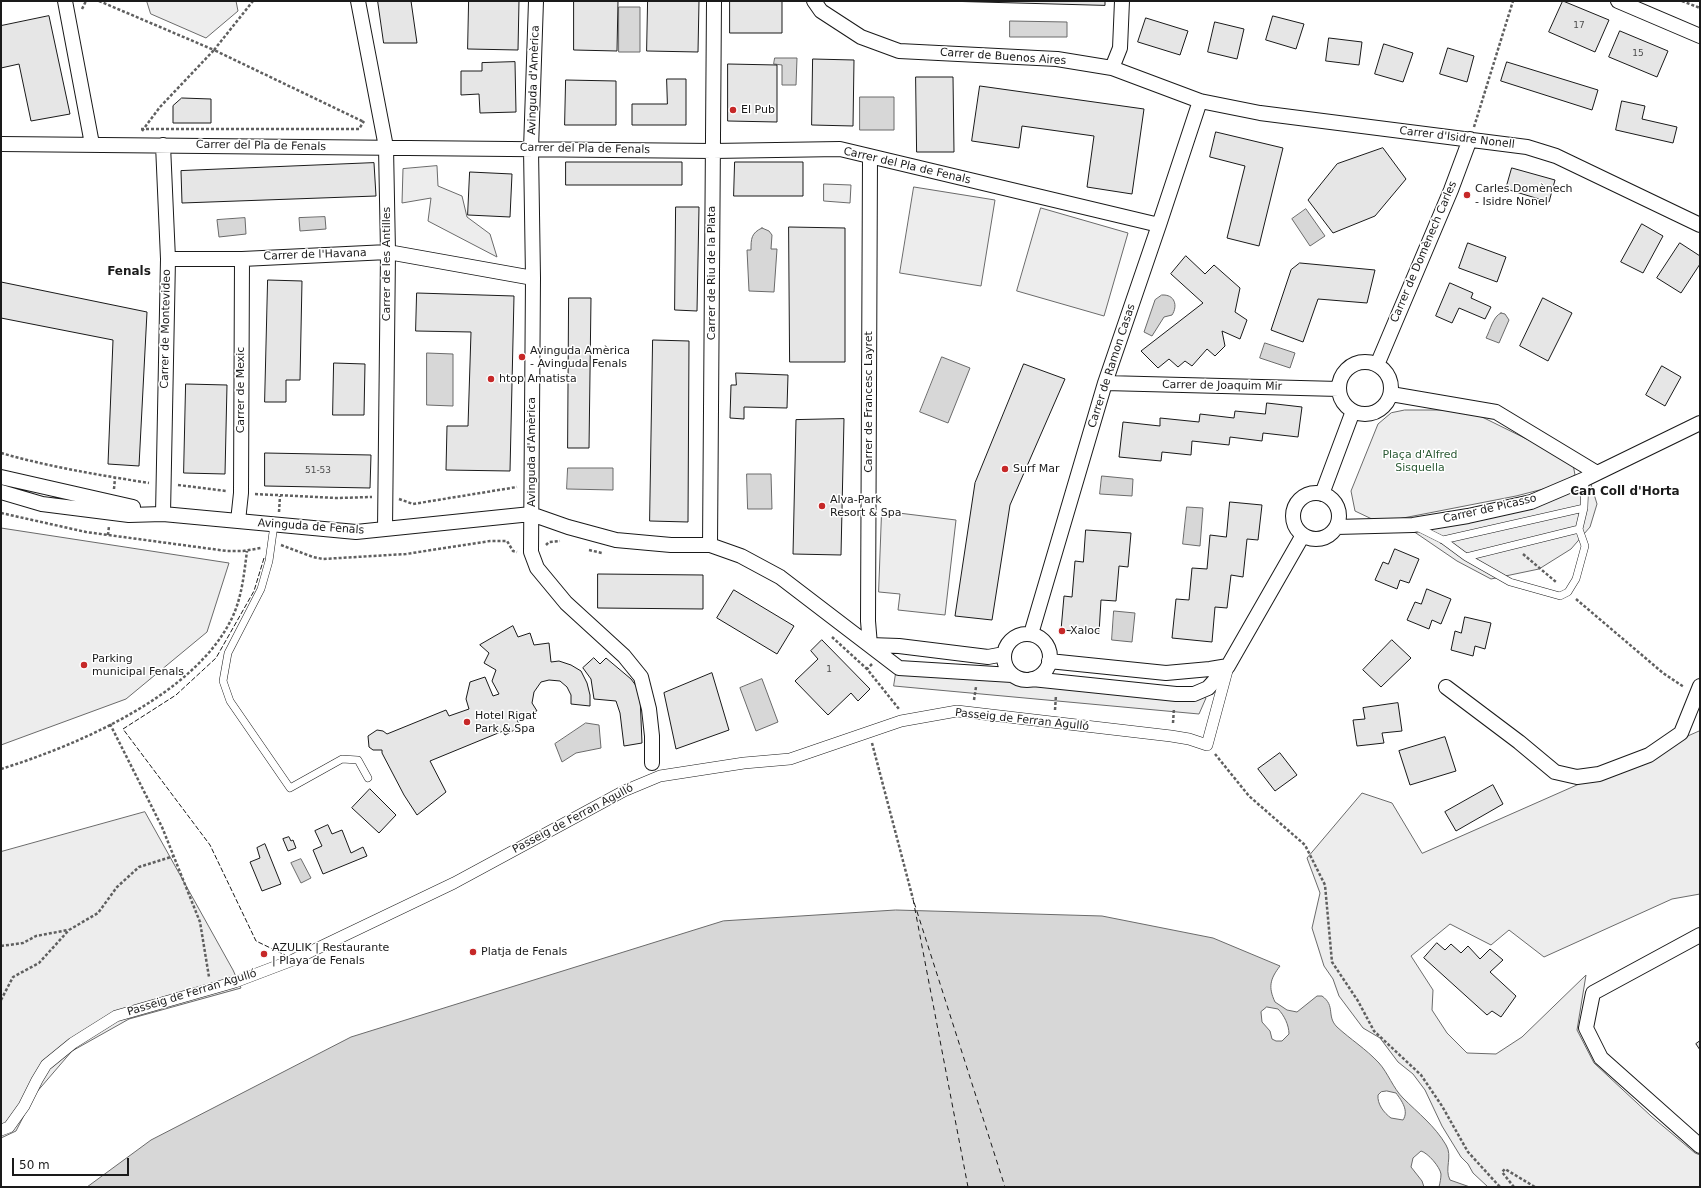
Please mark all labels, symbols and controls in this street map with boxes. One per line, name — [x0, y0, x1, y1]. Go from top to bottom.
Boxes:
house number: 17 — [1573, 21, 1585, 31]
street label: Avinguda d'Amèrica — [525, 25, 543, 135]
street label: Carrer de Buenos Aires — [939, 46, 1067, 68]
house number: 15 — [1632, 49, 1644, 59]
place label: El Pub — [741, 103, 775, 117]
marker: El Pub — [728, 105, 738, 115]
street label: Carrer d'Isidre Nonell — [1399, 124, 1515, 152]
street label: Carrer del Pla de Fenals — [196, 138, 326, 154]
street label: Carrer del Pla de Fenals — [520, 141, 650, 157]
street label: Carrer del Pla de Fenals — [842, 145, 972, 187]
street label: Carrer de Domènech Carles — [1388, 179, 1460, 325]
place label: Carles Domènech - Isidre Nonel — [1475, 182, 1572, 208]
marker: Carles Domènech - Isidre Nonel — [1462, 190, 1472, 200]
street label: Carrer de Riu de la Plata — [705, 206, 719, 340]
street label: Carrer de les Antilles — [380, 207, 394, 321]
street label: Carrer de l'Havana — [263, 247, 367, 263]
district label: Fenals — [107, 265, 151, 279]
street label: Carrer de Montevideo — [158, 269, 174, 389]
street label: Carrer de Ramon Casas — [1086, 302, 1138, 430]
street label: Carrer de Francesc Layret — [862, 331, 876, 473]
place label: Avinguda Amèrica - Avinguda Fenals — [530, 344, 630, 370]
street label: Carrer de Mexic — [234, 347, 248, 433]
marker: Avinguda Amèrica - Avinguda Fenals — [517, 352, 527, 362]
place label: htop Amatista — [499, 372, 577, 386]
marker: htop Amatista — [486, 374, 496, 384]
street label: Carrer de Joaquim Mir — [1162, 378, 1282, 394]
street label: Avinguda d'Amèrica — [525, 397, 539, 507]
park label: Plaça d'Alfred Sisquella — [1382, 448, 1458, 474]
place label: Surf Mar — [1013, 462, 1060, 476]
marker: Surf Mar — [1000, 464, 1010, 474]
house number: 51-53 — [305, 466, 331, 476]
district label: Can Coll d'Horta — [1570, 485, 1680, 499]
street label: Carrer de Picasso — [1442, 492, 1538, 526]
place label: Alva-Park Resort & Spa — [830, 493, 901, 519]
marker: Alva-Park Resort & Spa — [817, 501, 827, 511]
street label: Avinguda de Fenals — [257, 517, 365, 537]
place label: Xaloc — [1070, 624, 1100, 638]
marker: Xaloc — [1057, 626, 1067, 636]
place label: Parking municipal Fenals — [92, 652, 184, 678]
marker: Parking municipal Fenals — [79, 660, 89, 670]
house number: 1 — [826, 665, 832, 675]
street label: Passeig de Ferran Agulló — [954, 706, 1090, 734]
place label: Hotel Rigat Park & Spa — [475, 709, 536, 735]
marker: Hotel Rigat Park & Spa — [462, 717, 472, 727]
street label: Passeig de Ferran Agulló — [510, 782, 636, 856]
place label: AZULIK | Restaurante | Playa de Fenals — [272, 941, 389, 967]
place label: Platja de Fenals — [481, 945, 567, 959]
marker: Platja de Fenals — [468, 947, 478, 957]
marker: AZULIK | Restaurante | Playa de Fenals — [259, 949, 269, 959]
street label: Passeig de Ferran Agulló — [126, 967, 258, 1019]
scale bar — [14, 1150, 131, 1176]
text: 50 m — [19, 1158, 50, 1172]

